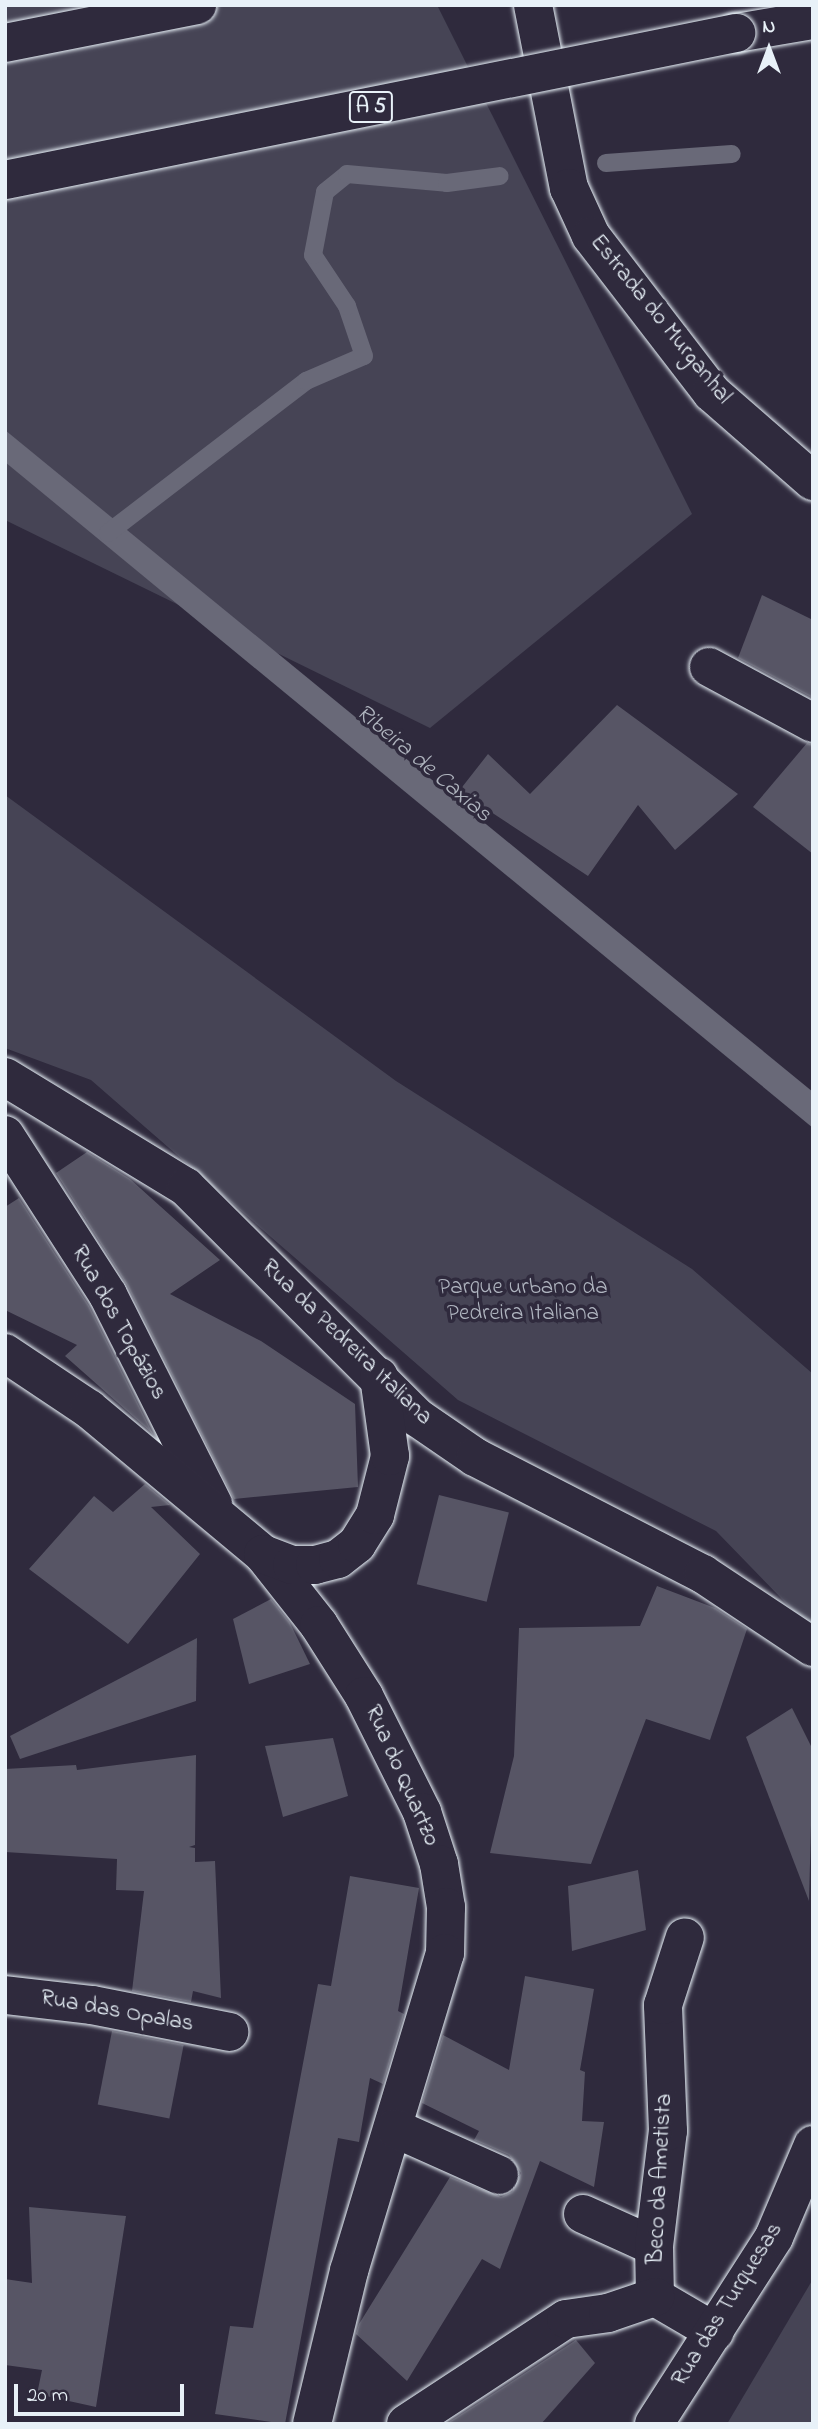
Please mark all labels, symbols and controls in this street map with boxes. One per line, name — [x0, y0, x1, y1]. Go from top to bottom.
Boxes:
north arrow — [734, 14, 804, 84]
text: N — [763, 14, 775, 41]
road number: A 5 — [348, 90, 394, 124]
street label: Estrada do Murganhal — [583, 230, 737, 410]
water label: Ribeira de Caxias — [349, 699, 497, 829]
street label: Rua dos Topázios — [64, 1241, 172, 1405]
street label: Rua da Pedreira Italiana — [255, 1254, 437, 1432]
park label: Parque urbano da Pedreira Italiana — [438, 1274, 608, 1328]
street label: Rua do Quartzo — [358, 1701, 444, 1851]
street label: Rua das Opalas — [38, 1985, 196, 2039]
street label: Beco da Ametista — [643, 2093, 679, 2265]
street label: Rua das Turquesas — [667, 2218, 789, 2392]
scale bar — [18, 2370, 187, 2414]
text: 20 m — [27, 2381, 68, 2411]

